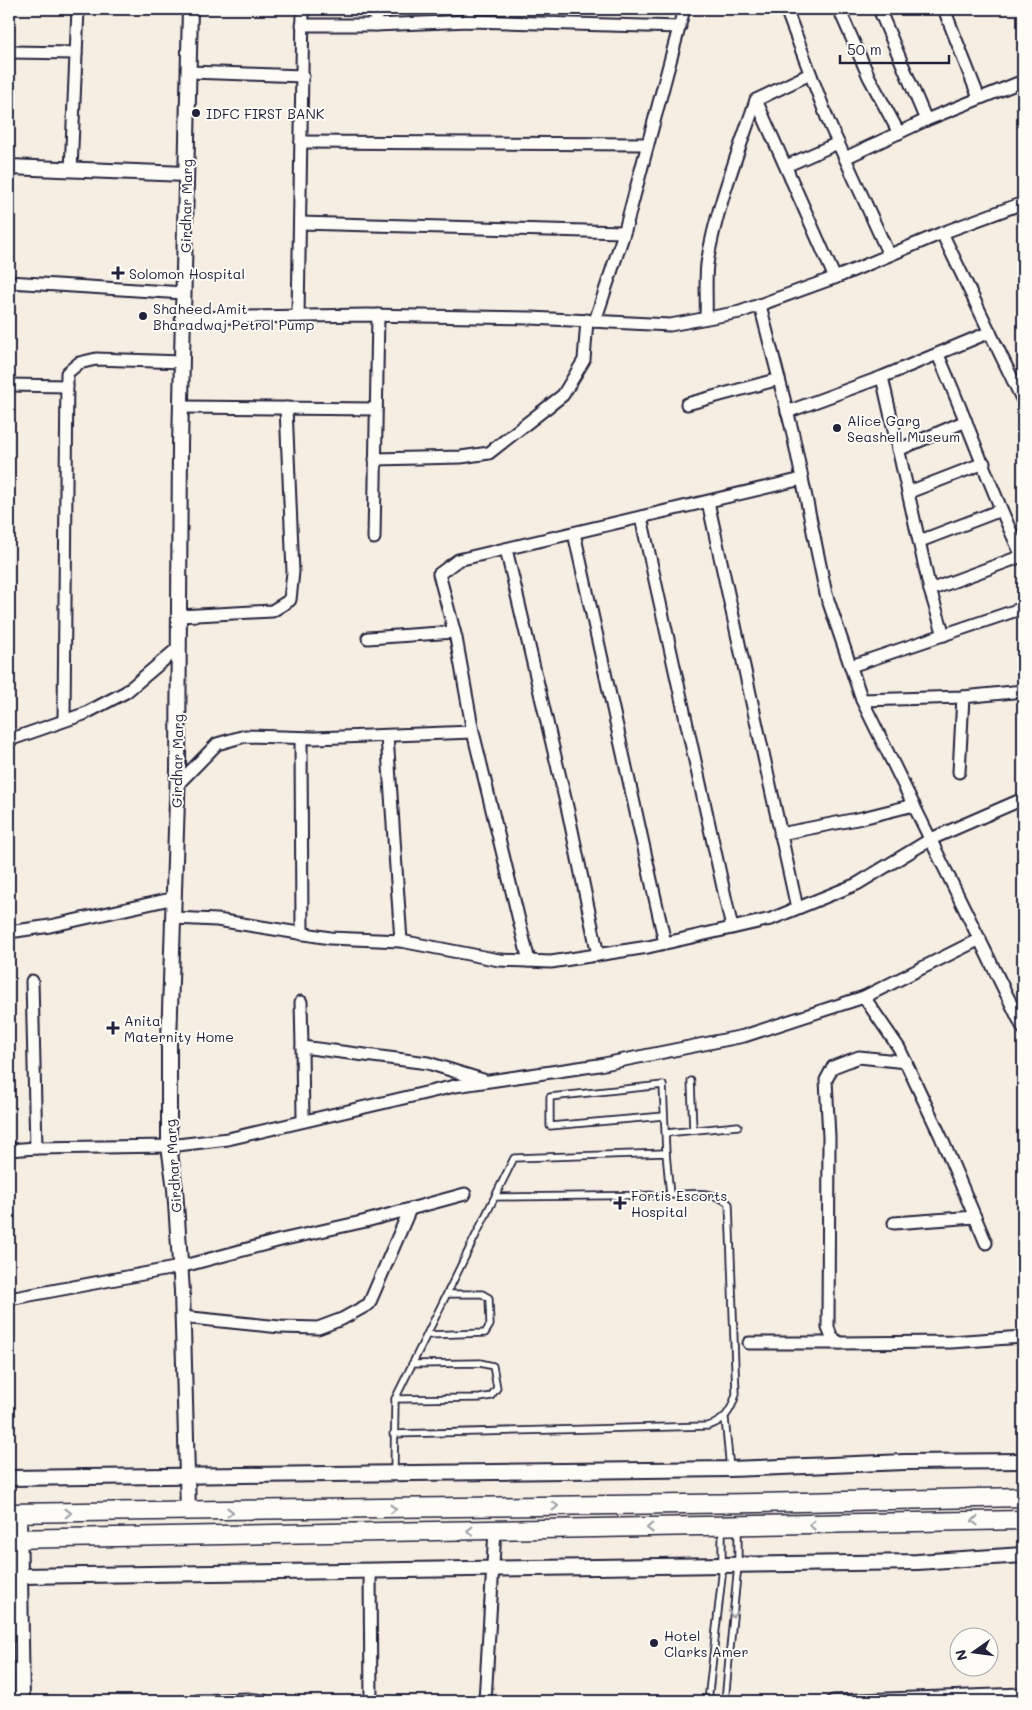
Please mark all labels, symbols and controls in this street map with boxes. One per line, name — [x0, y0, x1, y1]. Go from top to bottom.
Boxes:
scale bar — [840, 32, 948, 64]
text: 50 m — [847, 39, 882, 59]
place label: IDFC FIRST BANK — [206, 104, 325, 123]
marker: IDFC FIRST BANK — [190, 107, 202, 119]
street label: Girdhar Marg — [176, 159, 196, 253]
place label: Solomon Hospital — [129, 264, 245, 283]
marker: Solomon Hospital — [111, 266, 125, 280]
place label: Shaheed Amit Bharadwaj Petrol Pump — [153, 299, 314, 334]
marker: Shaheed Amit Bharadwaj Petrol Pump — [137, 310, 149, 322]
place label: Alice Garg Seashell Museum — [847, 411, 960, 446]
marker: Alice Garg Seashell Museum — [831, 422, 843, 434]
street label: Girdhar Marg — [167, 714, 187, 808]
place label: Anita Maternity Home — [124, 1011, 234, 1046]
marker: Anita Maternity Home — [106, 1021, 120, 1035]
street label: Girdhar Marg — [160, 1119, 186, 1213]
place label: Fortis Escorts Hospital — [631, 1186, 727, 1221]
marker: Fortis Escorts Hospital — [613, 1196, 627, 1210]
one-way arrow — [551, 1501, 559, 1512]
one-way arrow — [389, 1504, 397, 1514]
one-way arrow — [226, 1507, 234, 1517]
one-way arrow — [64, 1508, 72, 1518]
one-way arrow — [970, 1516, 978, 1526]
one-way arrow — [808, 1520, 816, 1530]
one-way arrow — [645, 1523, 653, 1533]
one-way arrow — [465, 1526, 473, 1536]
one-way arrow — [728, 1610, 739, 1618]
place label: Hotel Clarks Amer — [664, 1626, 749, 1661]
north arrow — [950, 1628, 1000, 1678]
marker: Hotel Clarks Amer — [648, 1637, 660, 1649]
text: N — [950, 1648, 971, 1663]

